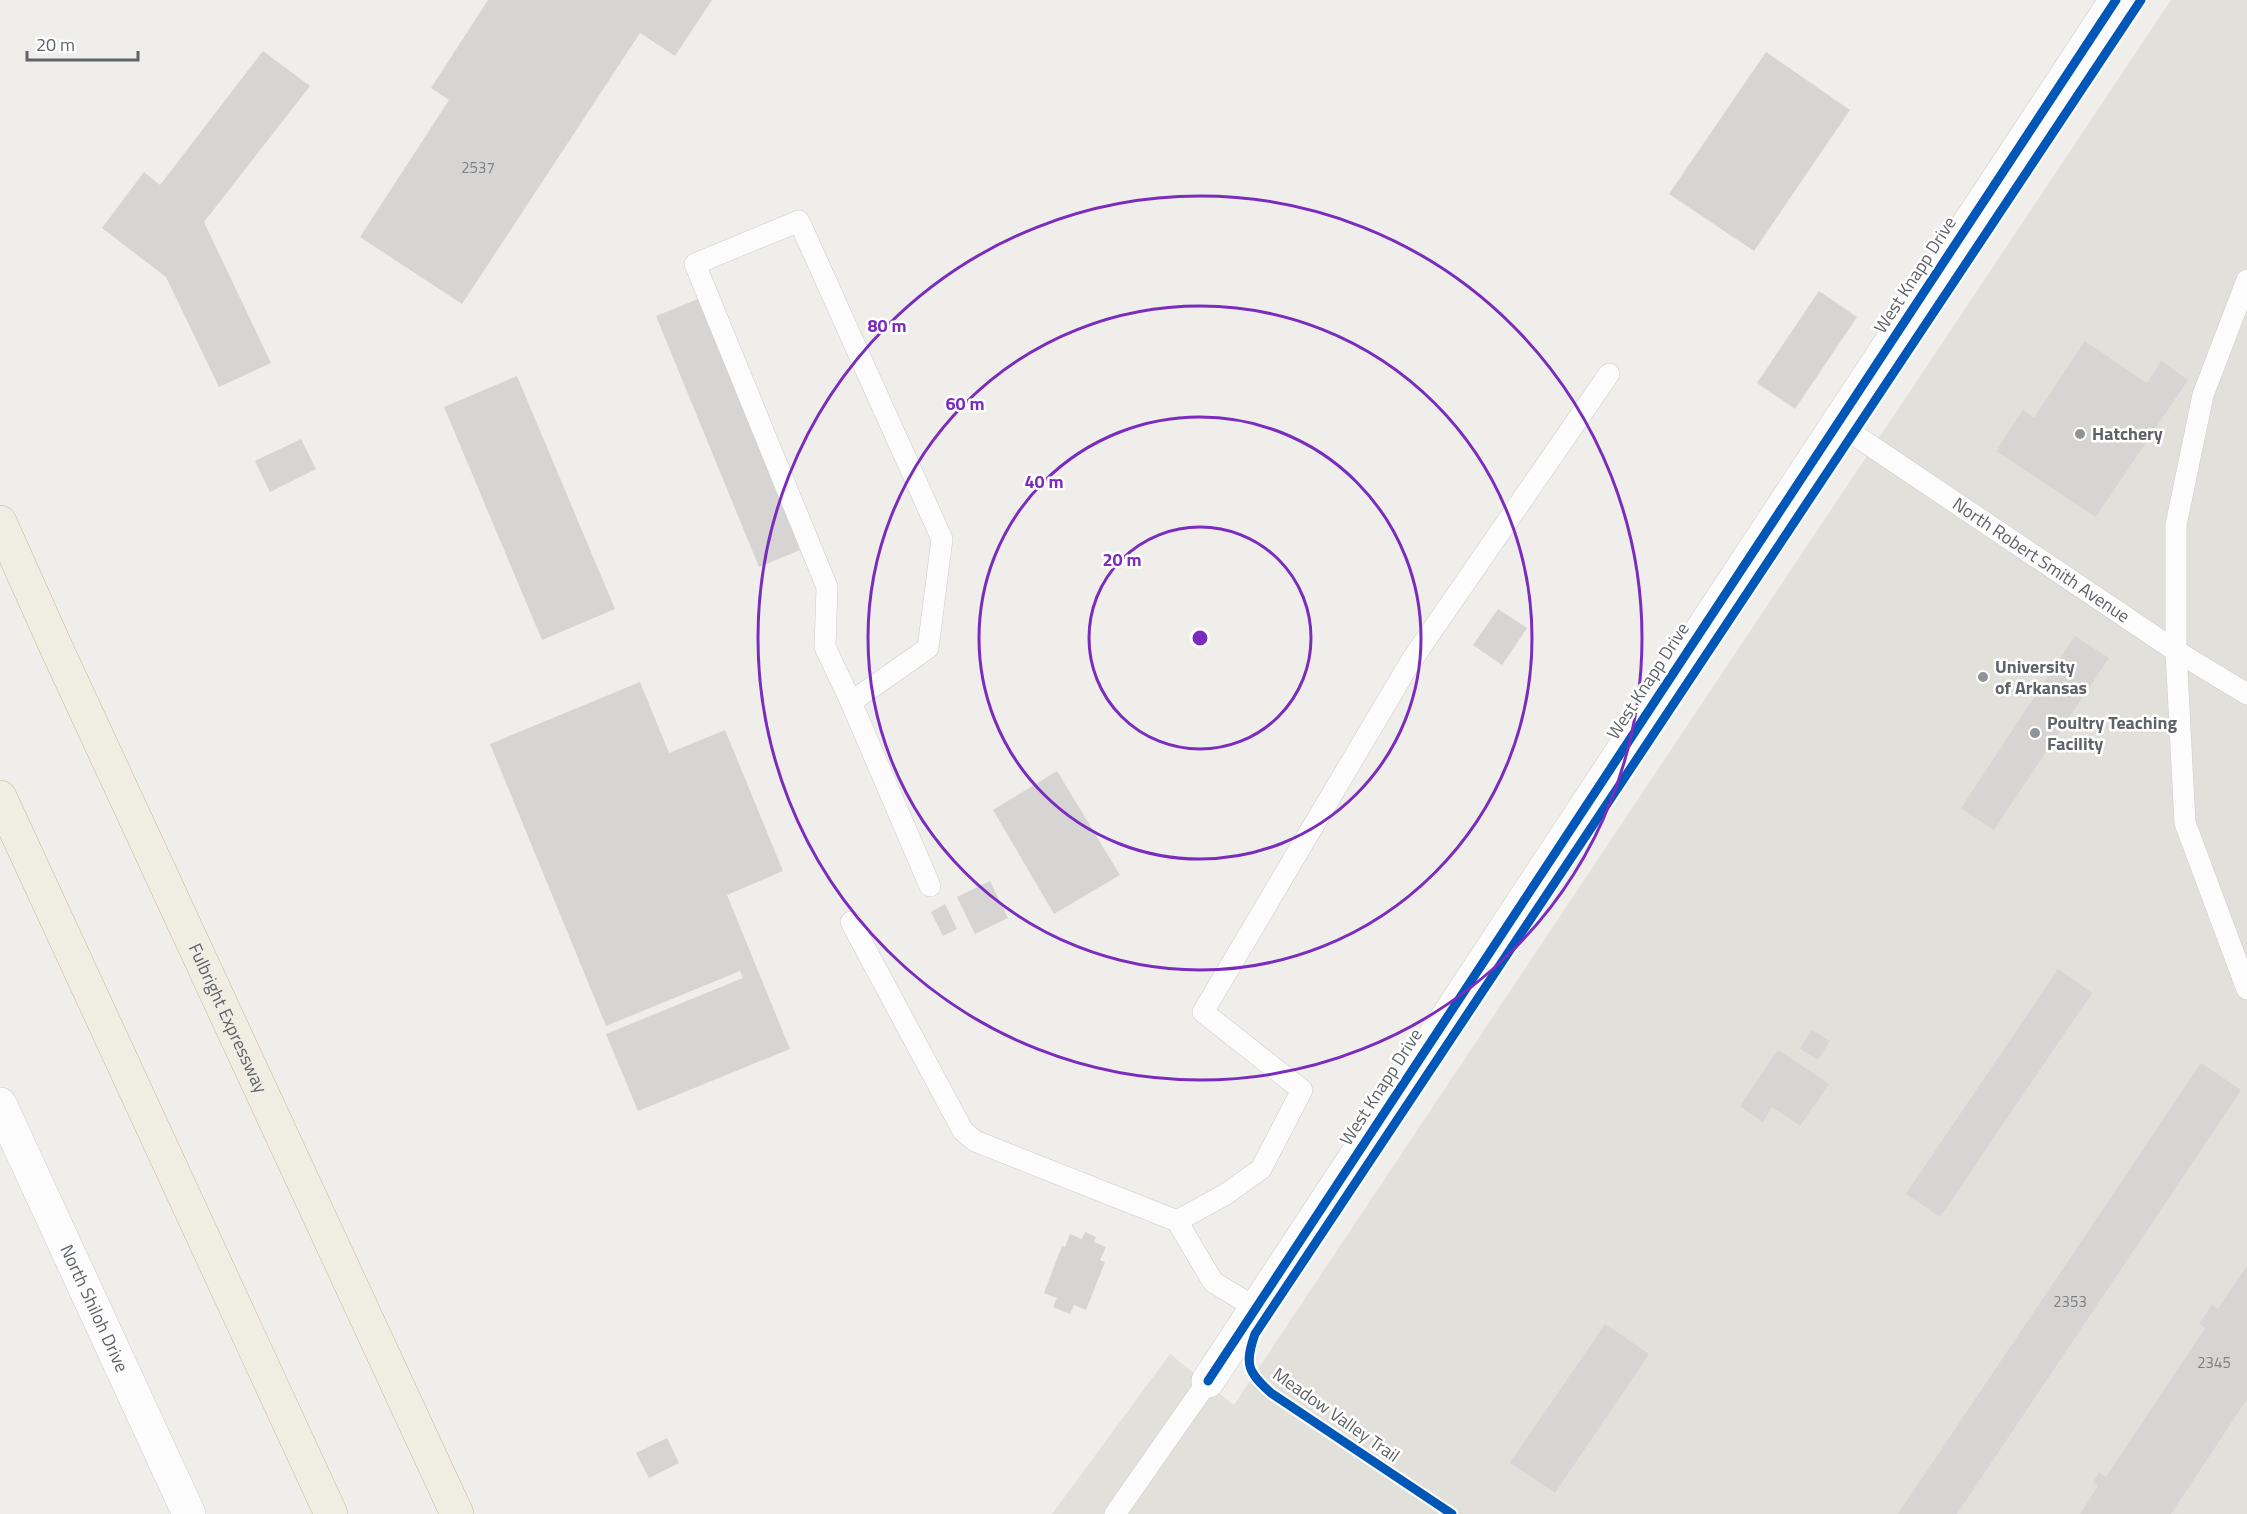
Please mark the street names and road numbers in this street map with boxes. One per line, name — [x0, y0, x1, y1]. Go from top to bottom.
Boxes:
street label: West Knapp Drive — [1867, 211, 1963, 338]
street label: North Robert Smith Avenue — [1947, 491, 2135, 629]
street label: West Knapp Drive — [1600, 617, 1696, 744]
street label: Fulbright Expressway — [182, 939, 275, 1098]
street label: West Knapp Drive — [1333, 1023, 1429, 1150]
street label: North Shiloh Drive — [54, 1240, 136, 1376]
street label: Meadow Valley Trail — [1267, 1361, 1405, 1469]

